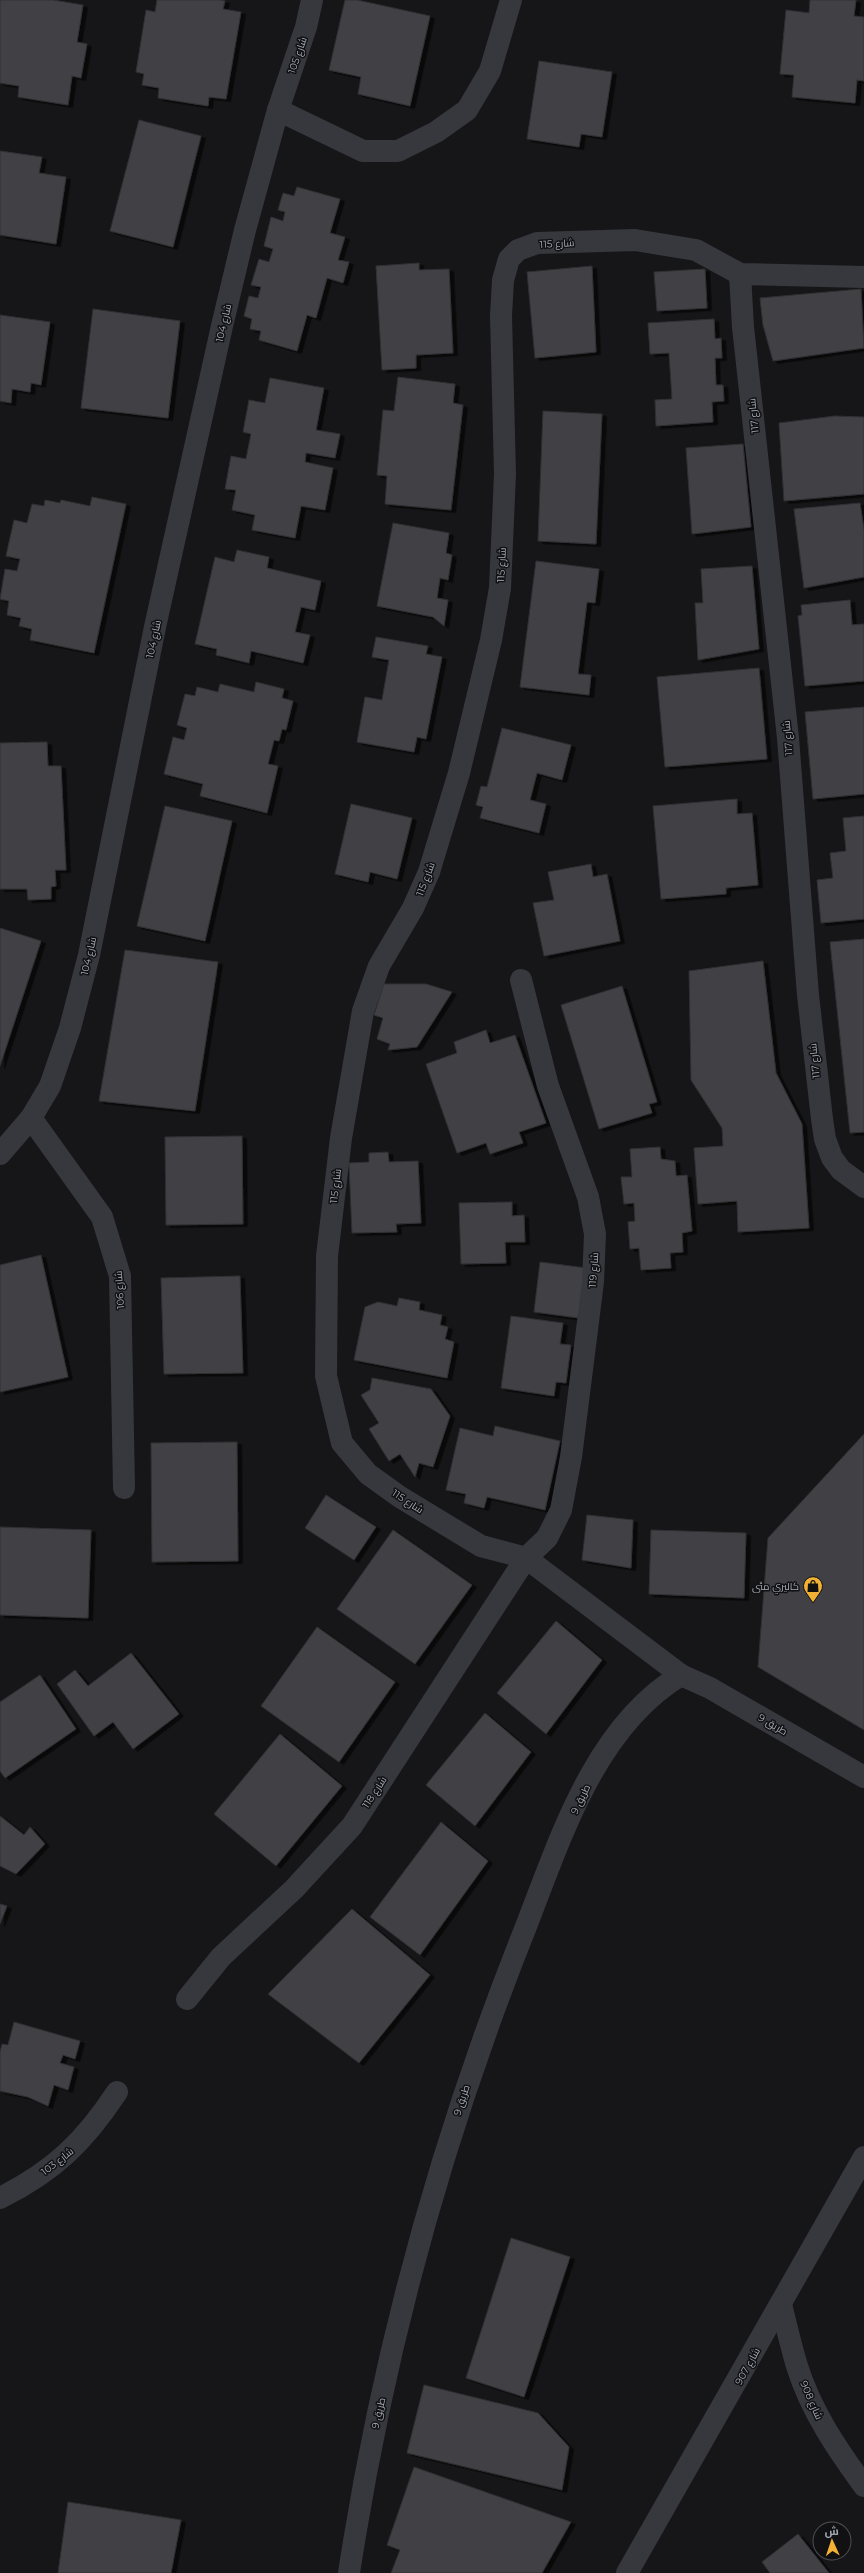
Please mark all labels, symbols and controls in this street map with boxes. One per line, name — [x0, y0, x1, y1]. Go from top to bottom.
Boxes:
street label: شارع 105 — [285, 35, 310, 75]
street label: شارع 115 — [539, 236, 575, 251]
street label: شارع 104 — [213, 303, 234, 343]
street label: شارع 117 — [745, 398, 762, 434]
street label: شارع 115 — [494, 547, 509, 583]
street label: شارع 104 — [143, 619, 164, 659]
street label: شارع 117 — [779, 720, 796, 756]
street label: شارع 115 — [413, 861, 438, 898]
street label: شارع 104 — [78, 936, 99, 976]
street label: شارع 117 — [806, 1043, 823, 1079]
street label: شارع 115 — [327, 1168, 344, 1204]
street label: شارع 119 — [586, 1252, 601, 1288]
street label: شارع 106 — [112, 1270, 127, 1310]
street label: شارع 115 — [390, 1486, 426, 1516]
shop icon: كاليري متّى — [802, 1575, 824, 1603]
place label: كاليري متّى — [752, 1580, 799, 1594]
street label: 9 طريق — [756, 1711, 790, 1738]
street label: شارع 118 — [359, 1774, 390, 1811]
street label: طريق 9 — [568, 1782, 593, 1816]
street label: طريق 9 — [450, 2083, 473, 2117]
street label: شارع 103 — [38, 2145, 76, 2178]
street label: شارع 907 — [732, 2345, 763, 2387]
street label: شارع 908 — [797, 2379, 826, 2422]
street label: طريق 9 — [369, 2396, 388, 2430]
north arrow — [812, 2521, 852, 2561]
text: ش — [824, 2524, 839, 2538]

